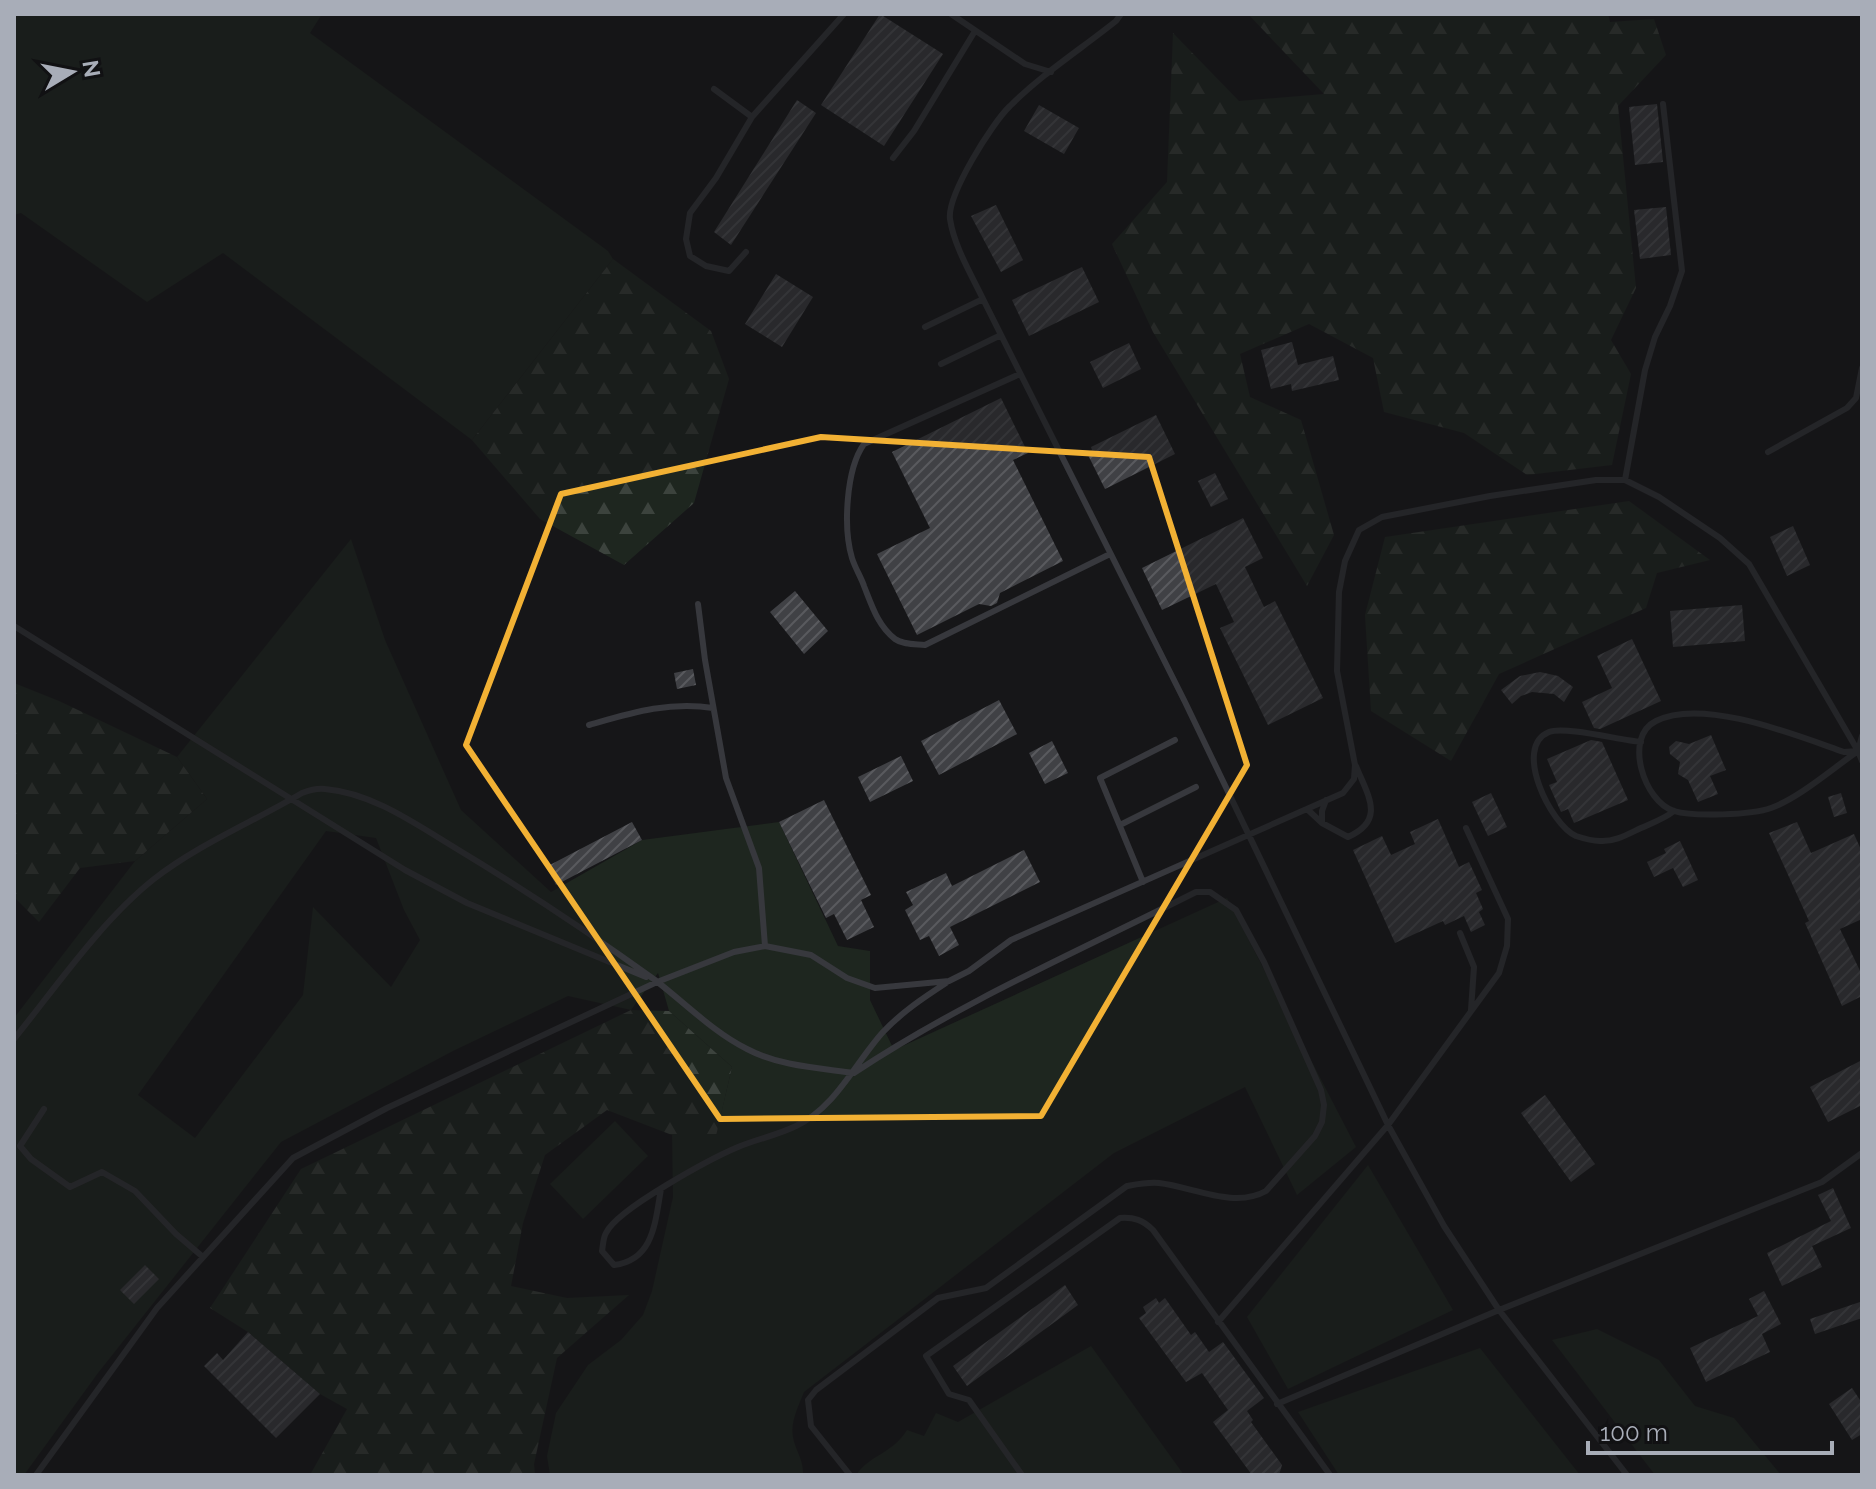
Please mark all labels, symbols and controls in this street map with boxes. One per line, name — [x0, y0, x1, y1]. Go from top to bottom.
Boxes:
north arrow — [32, 32, 112, 112]
text: N — [77, 58, 106, 79]
scale bar — [1588, 1405, 1832, 1455]
text: 100 m — [1600, 1418, 1668, 1447]

